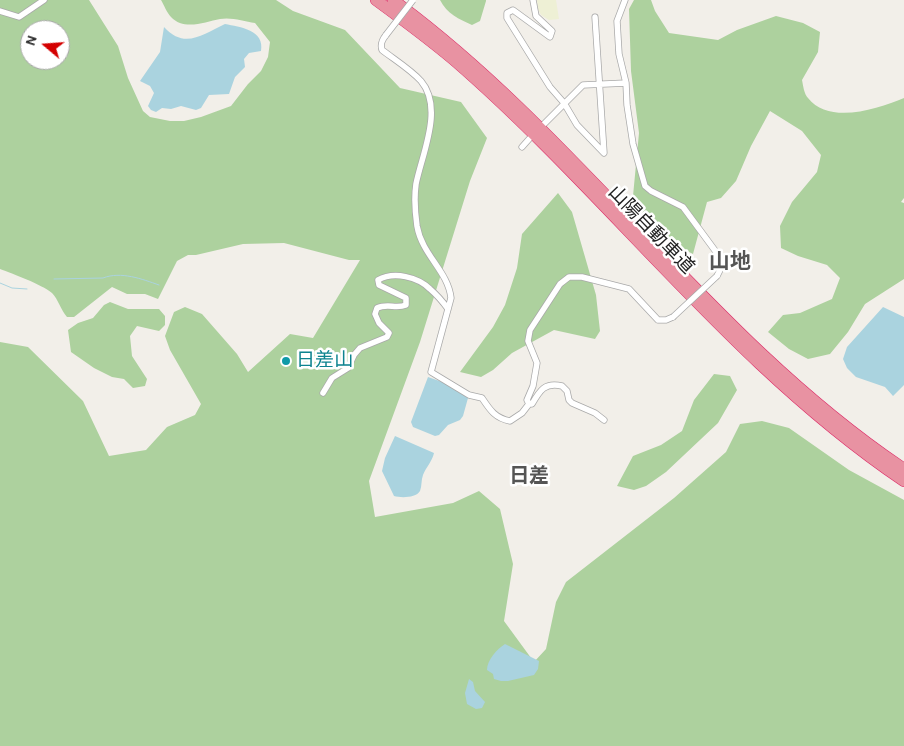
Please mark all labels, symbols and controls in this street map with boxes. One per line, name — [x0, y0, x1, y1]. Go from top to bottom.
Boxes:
north arrow — [20, 20, 70, 70]
text: N — [22, 33, 41, 48]
street label: 山陽自動車道 — [603, 181, 699, 279]
district label: 山地 — [709, 249, 751, 275]
place label: 日差山 — [296, 350, 353, 372]
marker: 日差山 — [280, 355, 292, 367]
district label: 日差 — [509, 464, 549, 488]

